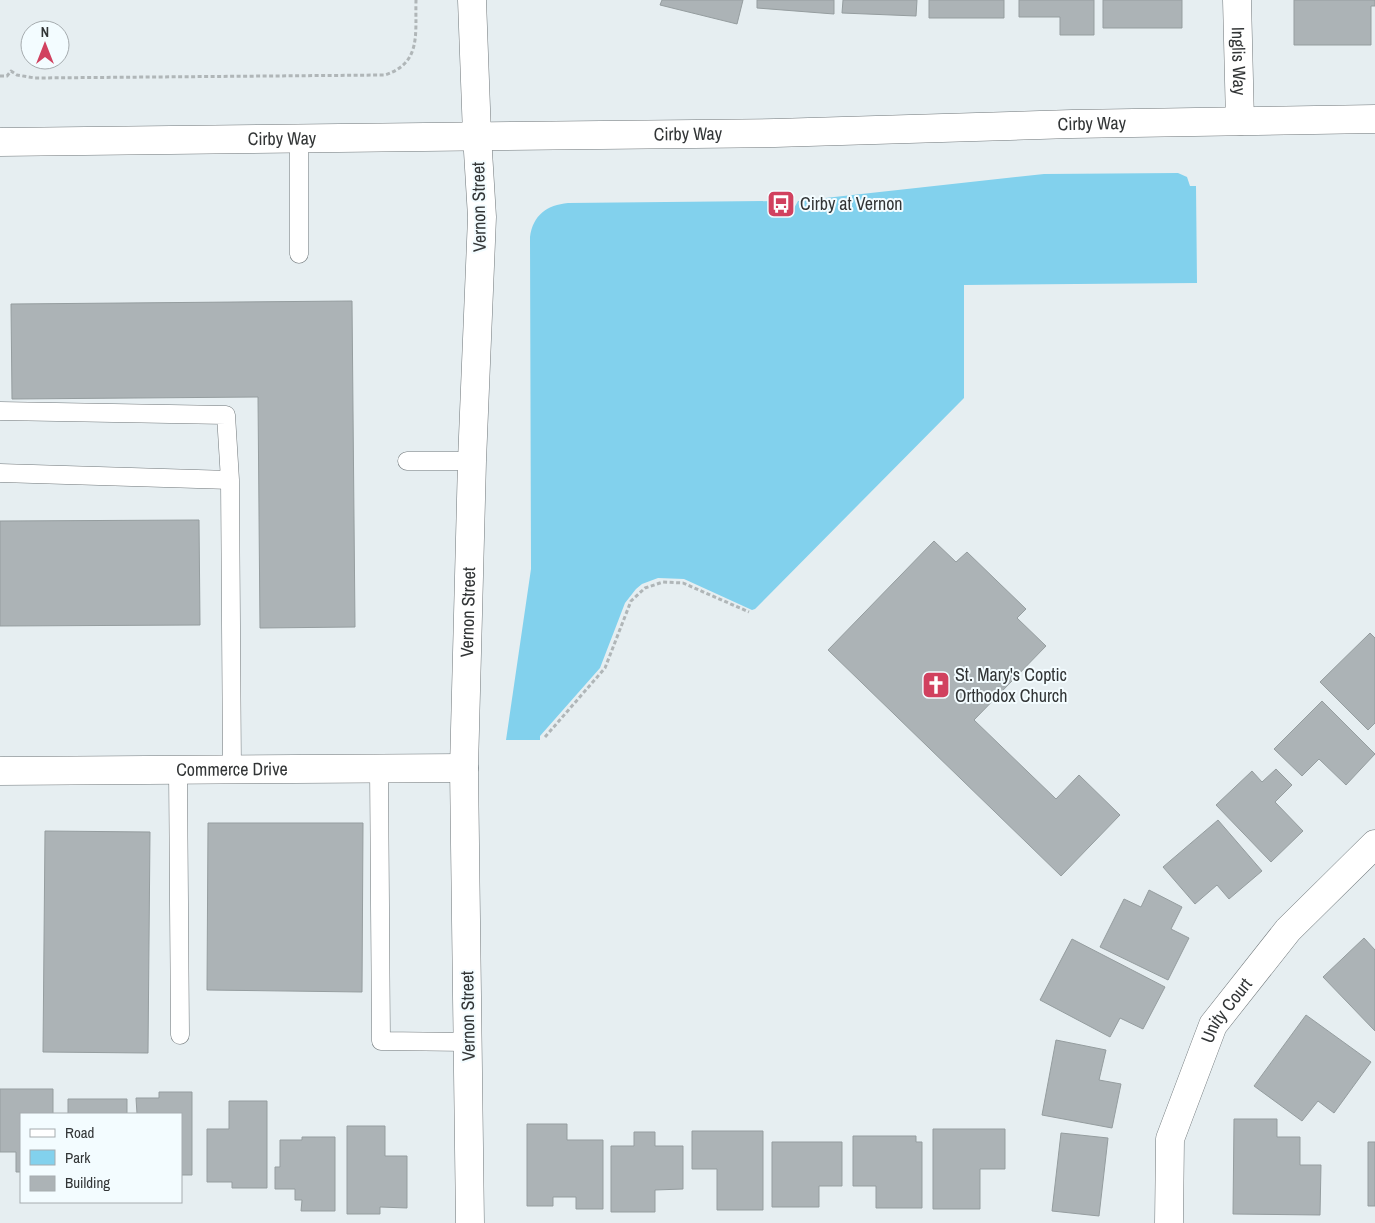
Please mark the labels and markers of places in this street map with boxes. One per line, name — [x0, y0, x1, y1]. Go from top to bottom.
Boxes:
bus stop icon: Cirby at Vernon — [766, 189, 796, 219]
place label: Cirby at Vernon — [800, 191, 903, 216]
place label: St. Mary's Coptic Orthodox Church — [955, 662, 1067, 708]
church icon: St. Mary's Coptic Orthodox Church — [921, 670, 951, 700]

